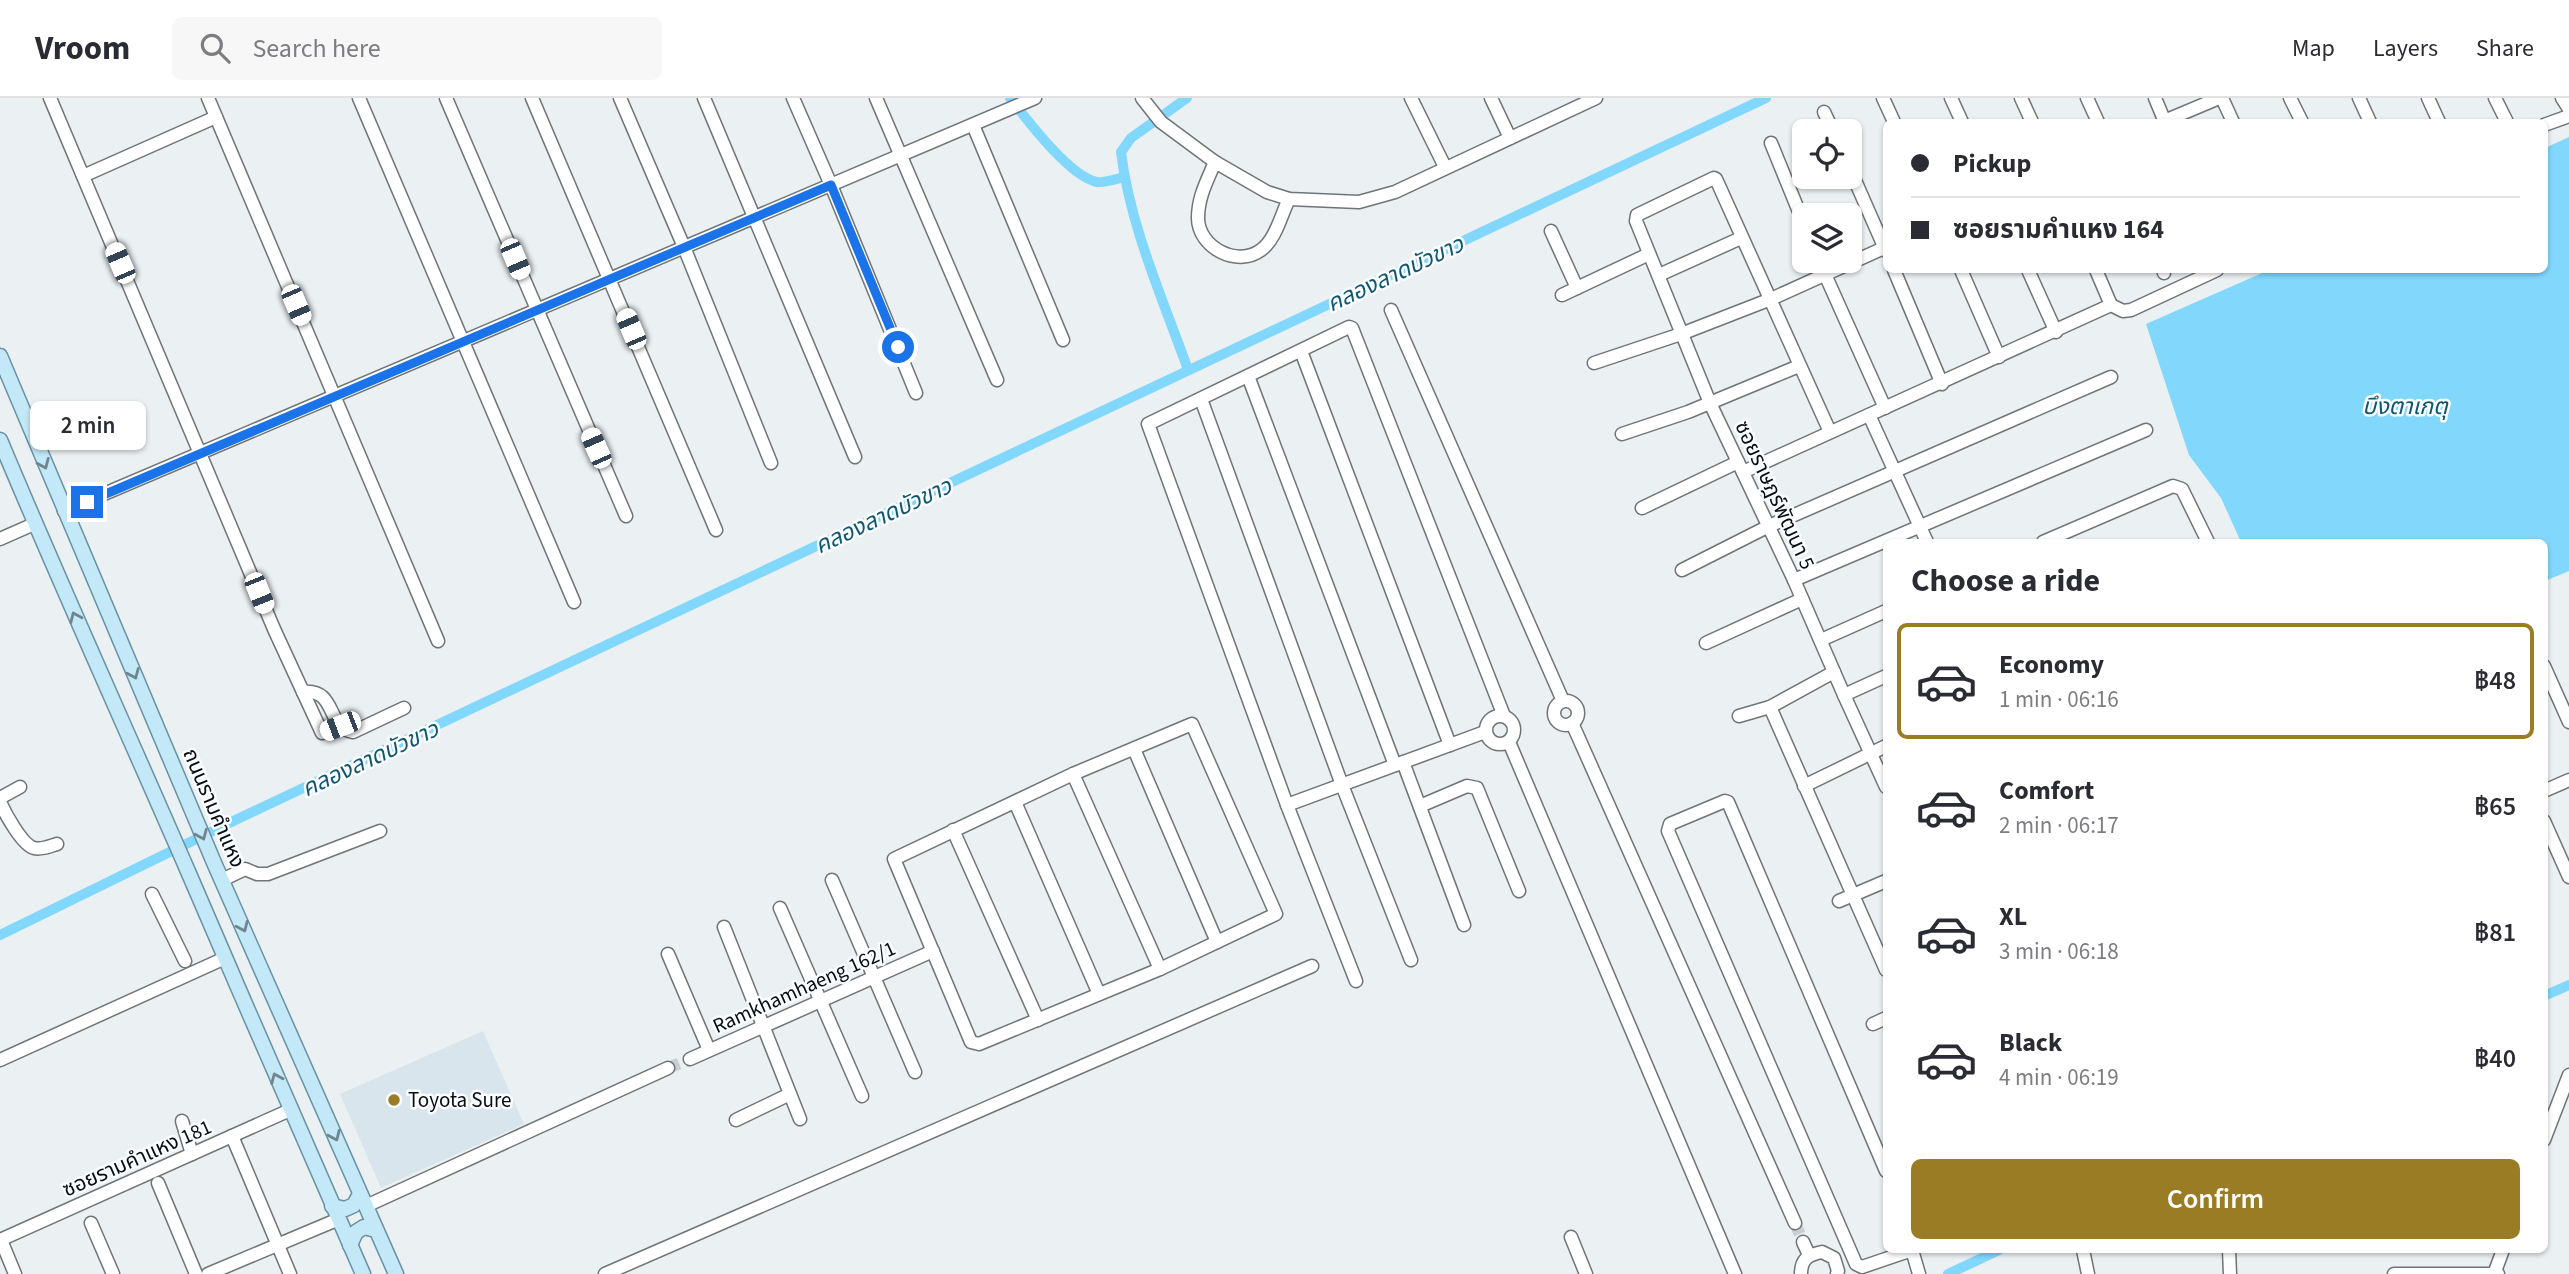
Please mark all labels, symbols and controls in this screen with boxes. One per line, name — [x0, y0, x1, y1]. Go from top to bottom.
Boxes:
search box — [172, 17, 662, 80]
text: Vroom — [35, 25, 130, 72]
icon: search — [196, 29, 234, 67]
text: Search here — [252, 30, 381, 67]
text: Map — [2292, 31, 2335, 66]
text: Layers — [2373, 31, 2438, 66]
text: Share — [2476, 31, 2534, 66]
map controls — [1792, 119, 1862, 273]
button: locate — [1792, 119, 1862, 189]
text: Pickup — [1953, 145, 2031, 182]
button: layers — [1792, 203, 1862, 273]
text: ซอยรามคำแหง 164 — [1953, 211, 2164, 248]
water label: คลองลาดบัวขาว — [1321, 228, 1470, 320]
car — [498, 236, 533, 282]
car — [103, 240, 138, 286]
car — [279, 282, 314, 328]
car — [614, 306, 649, 352]
route start — [882, 331, 914, 363]
water label: บึงตาเกตุ — [2362, 390, 2449, 423]
callout: 2 min — [29, 400, 145, 450]
text: 2 min — [61, 409, 115, 442]
street label: ซอยราษฎร์พัฒนา 5 — [1727, 416, 1823, 574]
car — [578, 425, 615, 471]
one-way arrow — [36, 458, 50, 470]
water label: คลองลาดบัวขาว — [809, 470, 958, 562]
route end — [71, 486, 103, 518]
text: Choose a ride — [1911, 558, 2100, 604]
car — [242, 570, 277, 616]
one-way arrow — [69, 612, 83, 625]
text: Economy — [1999, 646, 2104, 683]
icon: car — [1915, 650, 1978, 713]
text: ฿48 — [2474, 662, 2516, 699]
one-way arrow — [125, 667, 139, 679]
text: 1 min · 06:16 — [1999, 683, 2119, 716]
car — [317, 709, 364, 743]
water label: คลองลาดบัวขาว — [296, 713, 445, 805]
street label: ถนนรามคำแหง — [175, 744, 253, 872]
text: Comfort — [1999, 772, 2094, 809]
icon: car — [1915, 776, 1978, 839]
text: ฿65 — [2474, 788, 2516, 825]
text: 2 min · 06:17 — [1999, 809, 2119, 842]
one-way arrow — [194, 828, 208, 840]
text: XL — [1999, 898, 2027, 935]
icon: car — [1915, 902, 1978, 965]
text: ฿81 — [2474, 914, 2516, 951]
one-way arrow — [235, 920, 249, 933]
street label: Ramkhamhaeng 162/1 — [708, 933, 900, 1041]
text: 3 min · 06:18 — [1999, 935, 2119, 968]
text: Black — [1999, 1024, 2062, 1061]
icon: car — [1915, 1028, 1978, 1091]
text: ฿40 — [2474, 1040, 2516, 1077]
text: 4 min · 06:19 — [1999, 1061, 2119, 1094]
one-way arrow — [270, 1072, 284, 1084]
place label: Toyota Sure — [408, 1085, 512, 1115]
marker: Toyota Sure — [386, 1092, 402, 1108]
street label: ซอยรามคำแหง 181 — [58, 1112, 216, 1204]
one-way arrow — [327, 1128, 341, 1141]
button: Confirm — [1911, 1159, 2520, 1239]

